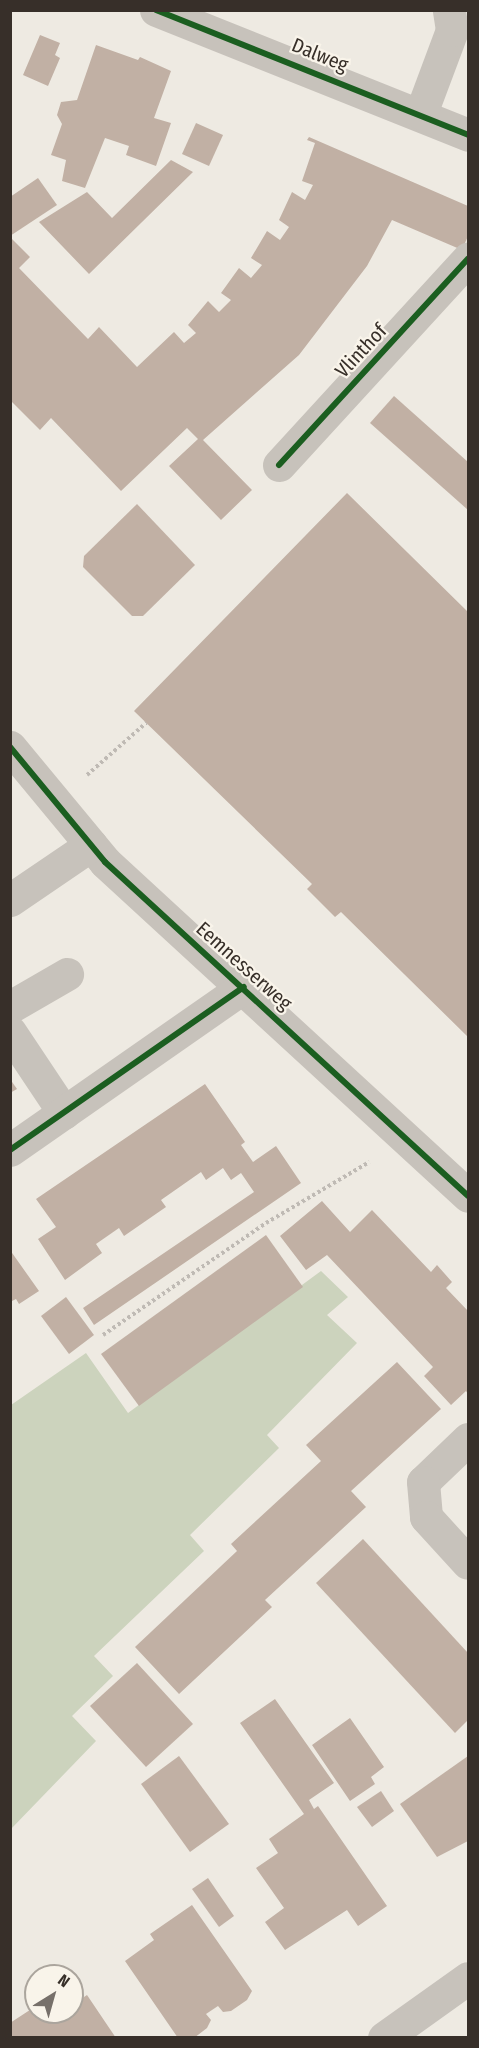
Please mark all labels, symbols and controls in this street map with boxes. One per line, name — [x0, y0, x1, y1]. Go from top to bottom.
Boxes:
street label: Dalweg — [288, 33, 352, 77]
street label: Vlinthof — [330, 319, 392, 383]
street label: Eemnesserweg — [191, 917, 297, 1015]
north arrow — [24, 1964, 84, 2024]
text: N — [54, 1970, 73, 1991]

